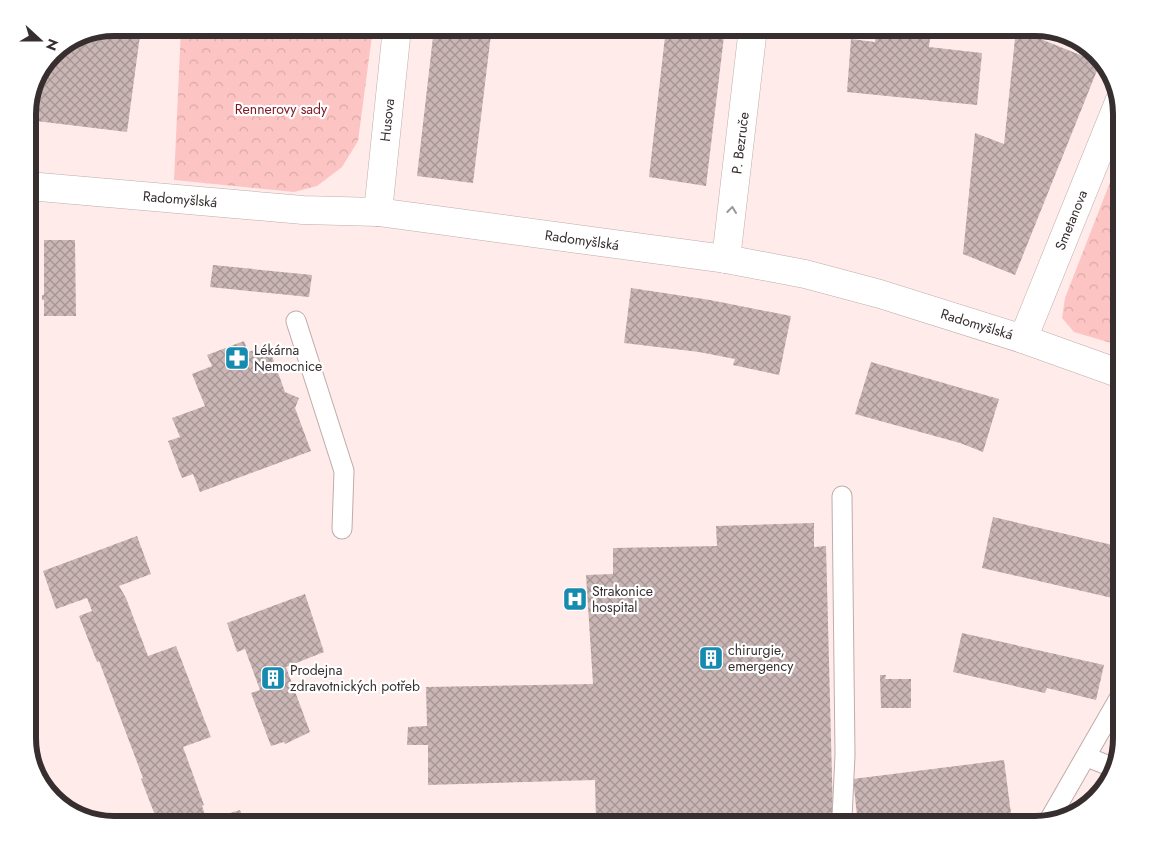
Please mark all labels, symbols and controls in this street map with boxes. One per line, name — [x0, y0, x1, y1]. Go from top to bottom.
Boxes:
north arrow — [15, 15, 65, 65]
text: N — [41, 36, 63, 53]
street label: Husova — [375, 97, 399, 143]
park label: Rennerovy sady — [235, 99, 328, 119]
street label: P. Bezruče — [726, 111, 754, 175]
street label: Radomyšlská — [142, 186, 218, 212]
street label: Smetanova — [1050, 187, 1092, 253]
one-way arrow — [726, 206, 737, 214]
street label: Radomyšlská — [544, 225, 620, 255]
street label: Radomyšlská — [938, 304, 1016, 344]
place label: Lékárna Nemocnice — [254, 340, 322, 376]
pharmacy icon: Lékárna Nemocnice — [224, 345, 250, 371]
place label: Strakonice hospital — [592, 581, 653, 617]
hospital icon: Strakonice hospital — [562, 586, 588, 612]
place label: chirurgie, emergency — [728, 640, 794, 676]
building icon: chirurgie, emergency — [698, 645, 724, 671]
place label: Prodejna zdravotnických potřeb — [290, 660, 420, 696]
building icon: Prodejna zdravotnických potřeb — [260, 665, 286, 691]

